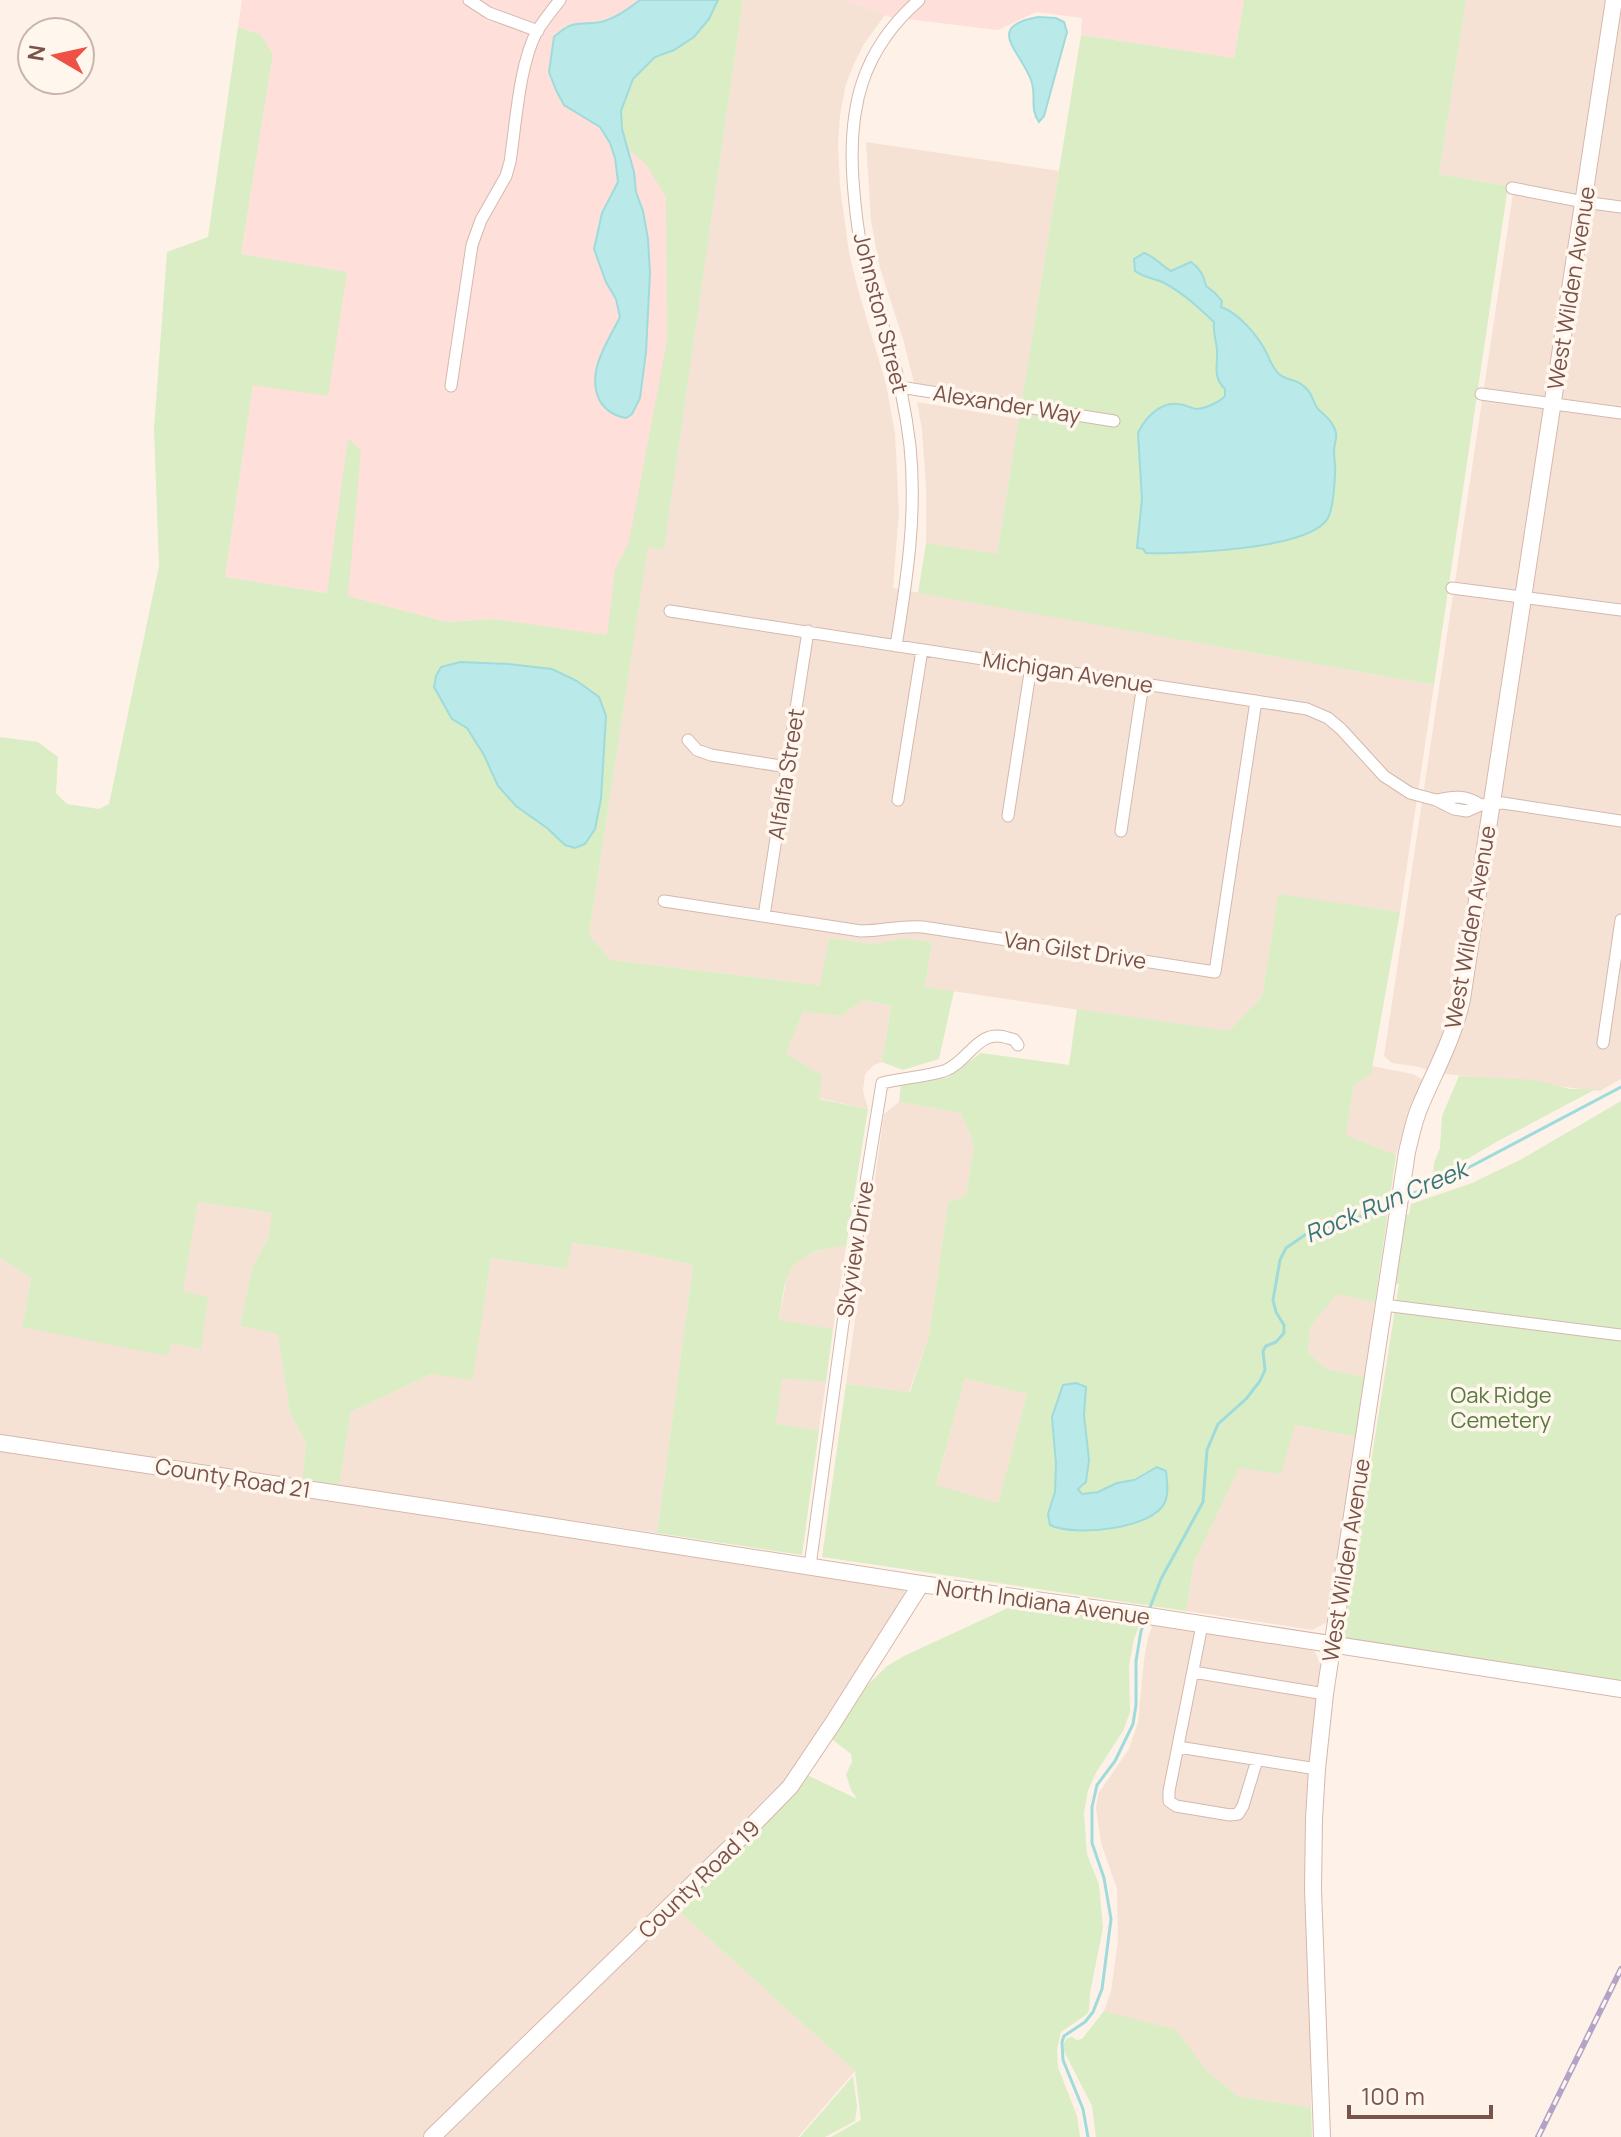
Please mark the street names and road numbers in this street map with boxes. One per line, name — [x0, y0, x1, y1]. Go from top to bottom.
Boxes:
street label: West Wilden Avenue — [1540, 184, 1602, 392]
street label: Johnston Street — [847, 230, 915, 397]
street label: Alexander Way — [931, 378, 1083, 431]
street label: Michigan Avenue — [981, 644, 1155, 700]
street label: Alfalfa Street — [761, 706, 811, 842]
street label: West Wilden Avenue — [1437, 823, 1503, 1031]
street label: Van Gilst Drive — [1002, 924, 1149, 976]
street label: Skyview Drive — [829, 1179, 881, 1319]
street label: County Road 21 — [153, 1451, 313, 1505]
street label: West Wilden Avenue — [1315, 1456, 1377, 1664]
street label: North Indiana Avenue — [934, 1572, 1152, 1632]
street label: County Road 19 — [632, 1813, 766, 1945]

